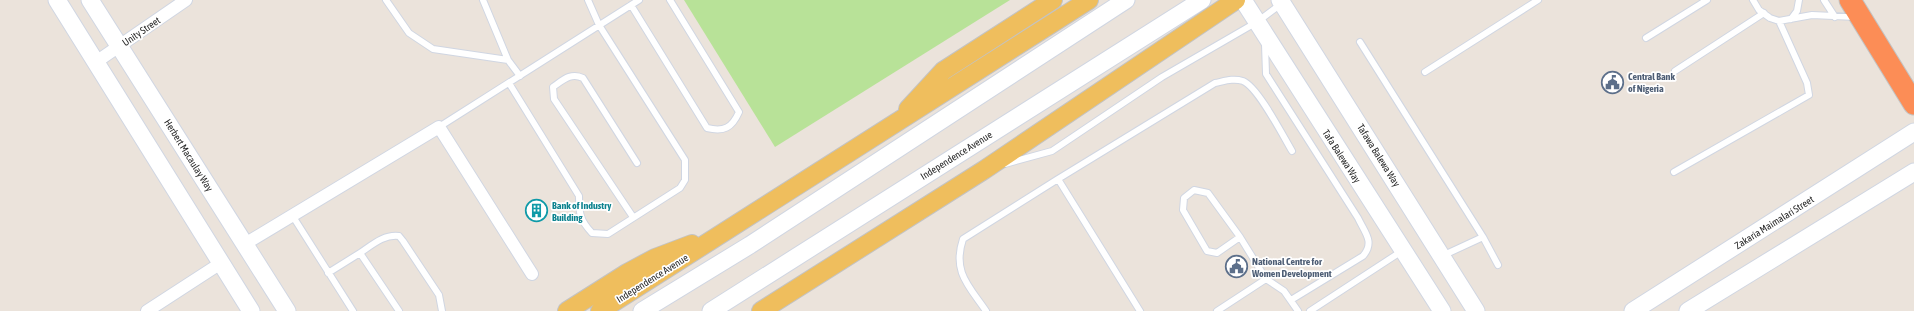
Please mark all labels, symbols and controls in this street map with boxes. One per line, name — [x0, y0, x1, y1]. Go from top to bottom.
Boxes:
street label: Unity Street — [120, 15, 162, 48]
public building icon: Central Bank of Nigeria — [1599, 69, 1625, 95]
place label: Central Bank of Nigeria — [1628, 71, 1675, 94]
street label: Herbert Macaulay Way — [162, 117, 215, 193]
street label: Tafawa Balewa Way — [1355, 122, 1402, 189]
street label: Tafa Balewa Way — [1320, 128, 1363, 185]
street label: Independence Avenue — [918, 129, 994, 182]
street label: Zakaria Maimalari Street — [1733, 194, 1816, 251]
building icon: Bank of Industry Building — [523, 198, 549, 224]
place label: Bank of Industry Building — [552, 200, 612, 223]
street label: Independence Avenue — [614, 252, 690, 305]
public building icon: National Centre for Women Development — [1224, 254, 1250, 280]
place label: National Centre for Women Development — [1251, 256, 1332, 279]

